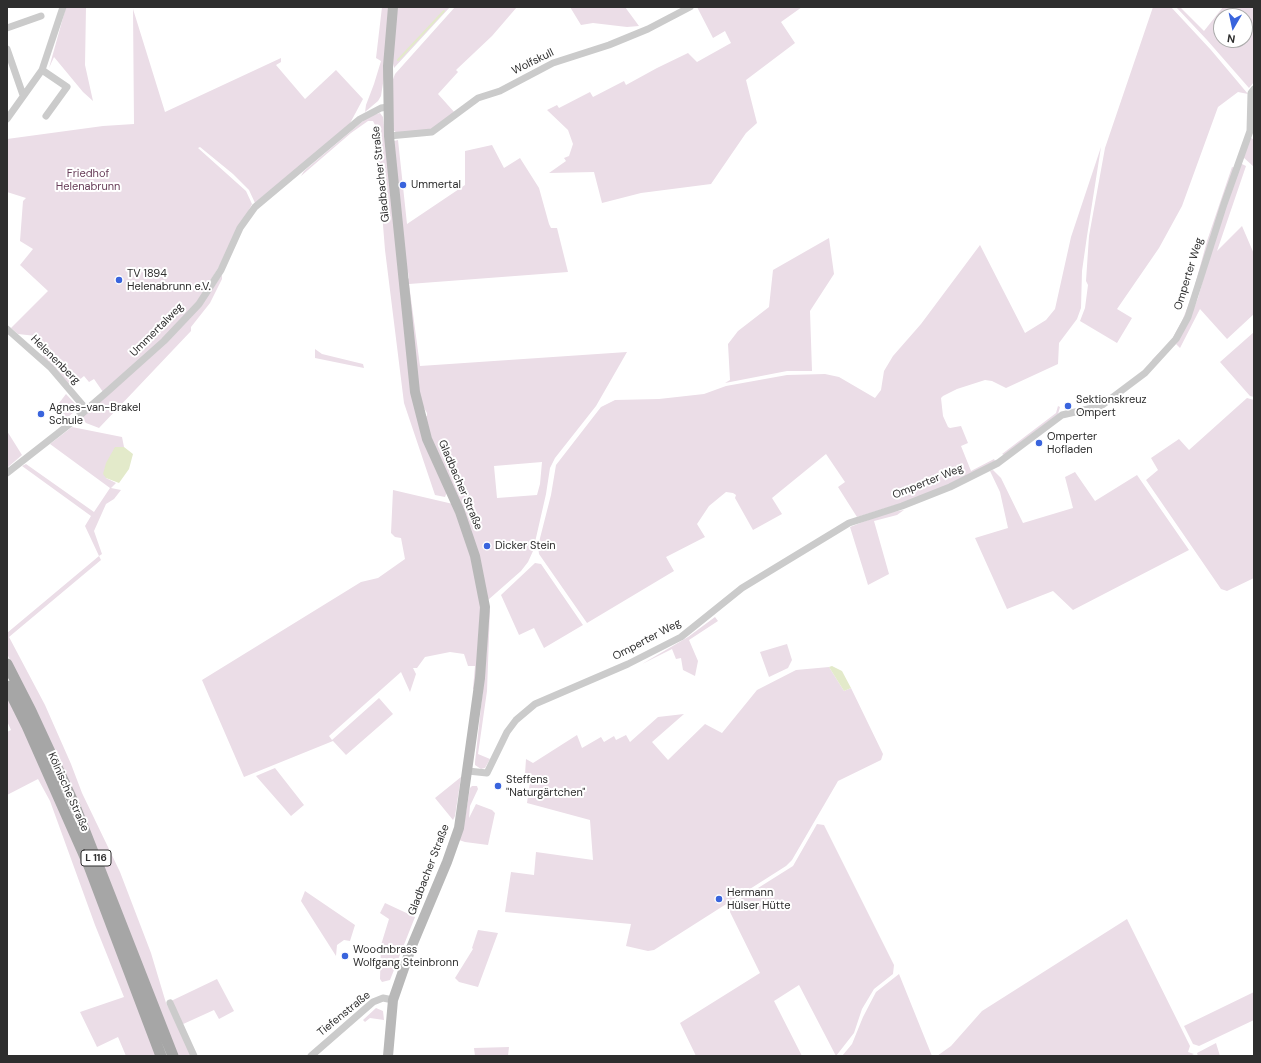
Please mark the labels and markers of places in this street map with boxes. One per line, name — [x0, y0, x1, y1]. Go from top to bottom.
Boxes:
place label: Ummertal — [411, 178, 461, 192]
marker: Ummertal — [398, 180, 408, 190]
place label: TV 1894 Helenabrunn e.V. — [127, 267, 211, 293]
marker: TV 1894 Helenabrunn e.V. — [114, 275, 124, 285]
place label: Sektionskreuz Ompert — [1076, 393, 1146, 419]
place label: Agnes-van-Brakel Schule — [49, 401, 141, 427]
marker: Sektionskreuz Ompert — [1063, 401, 1073, 411]
marker: Agnes-van-Brakel Schule — [36, 409, 46, 419]
place label: Omperter Hofladen — [1047, 430, 1097, 456]
marker: Omperter Hofladen — [1034, 438, 1044, 448]
place label: Dicker Stein — [495, 539, 556, 553]
marker: Dicker Stein — [482, 541, 492, 551]
place label: Steffens "Naturgärtchen" — [506, 773, 585, 799]
marker: Steffens "Naturgärtchen" — [493, 781, 503, 791]
place label: Hermann Hülser Hütte — [727, 886, 791, 912]
marker: Hermann Hülser Hütte — [714, 894, 724, 904]
place label: Woodnbrass Wolfgang Steinbronn — [353, 943, 459, 969]
marker: Woodnbrass Wolfgang Steinbronn — [340, 951, 350, 961]

